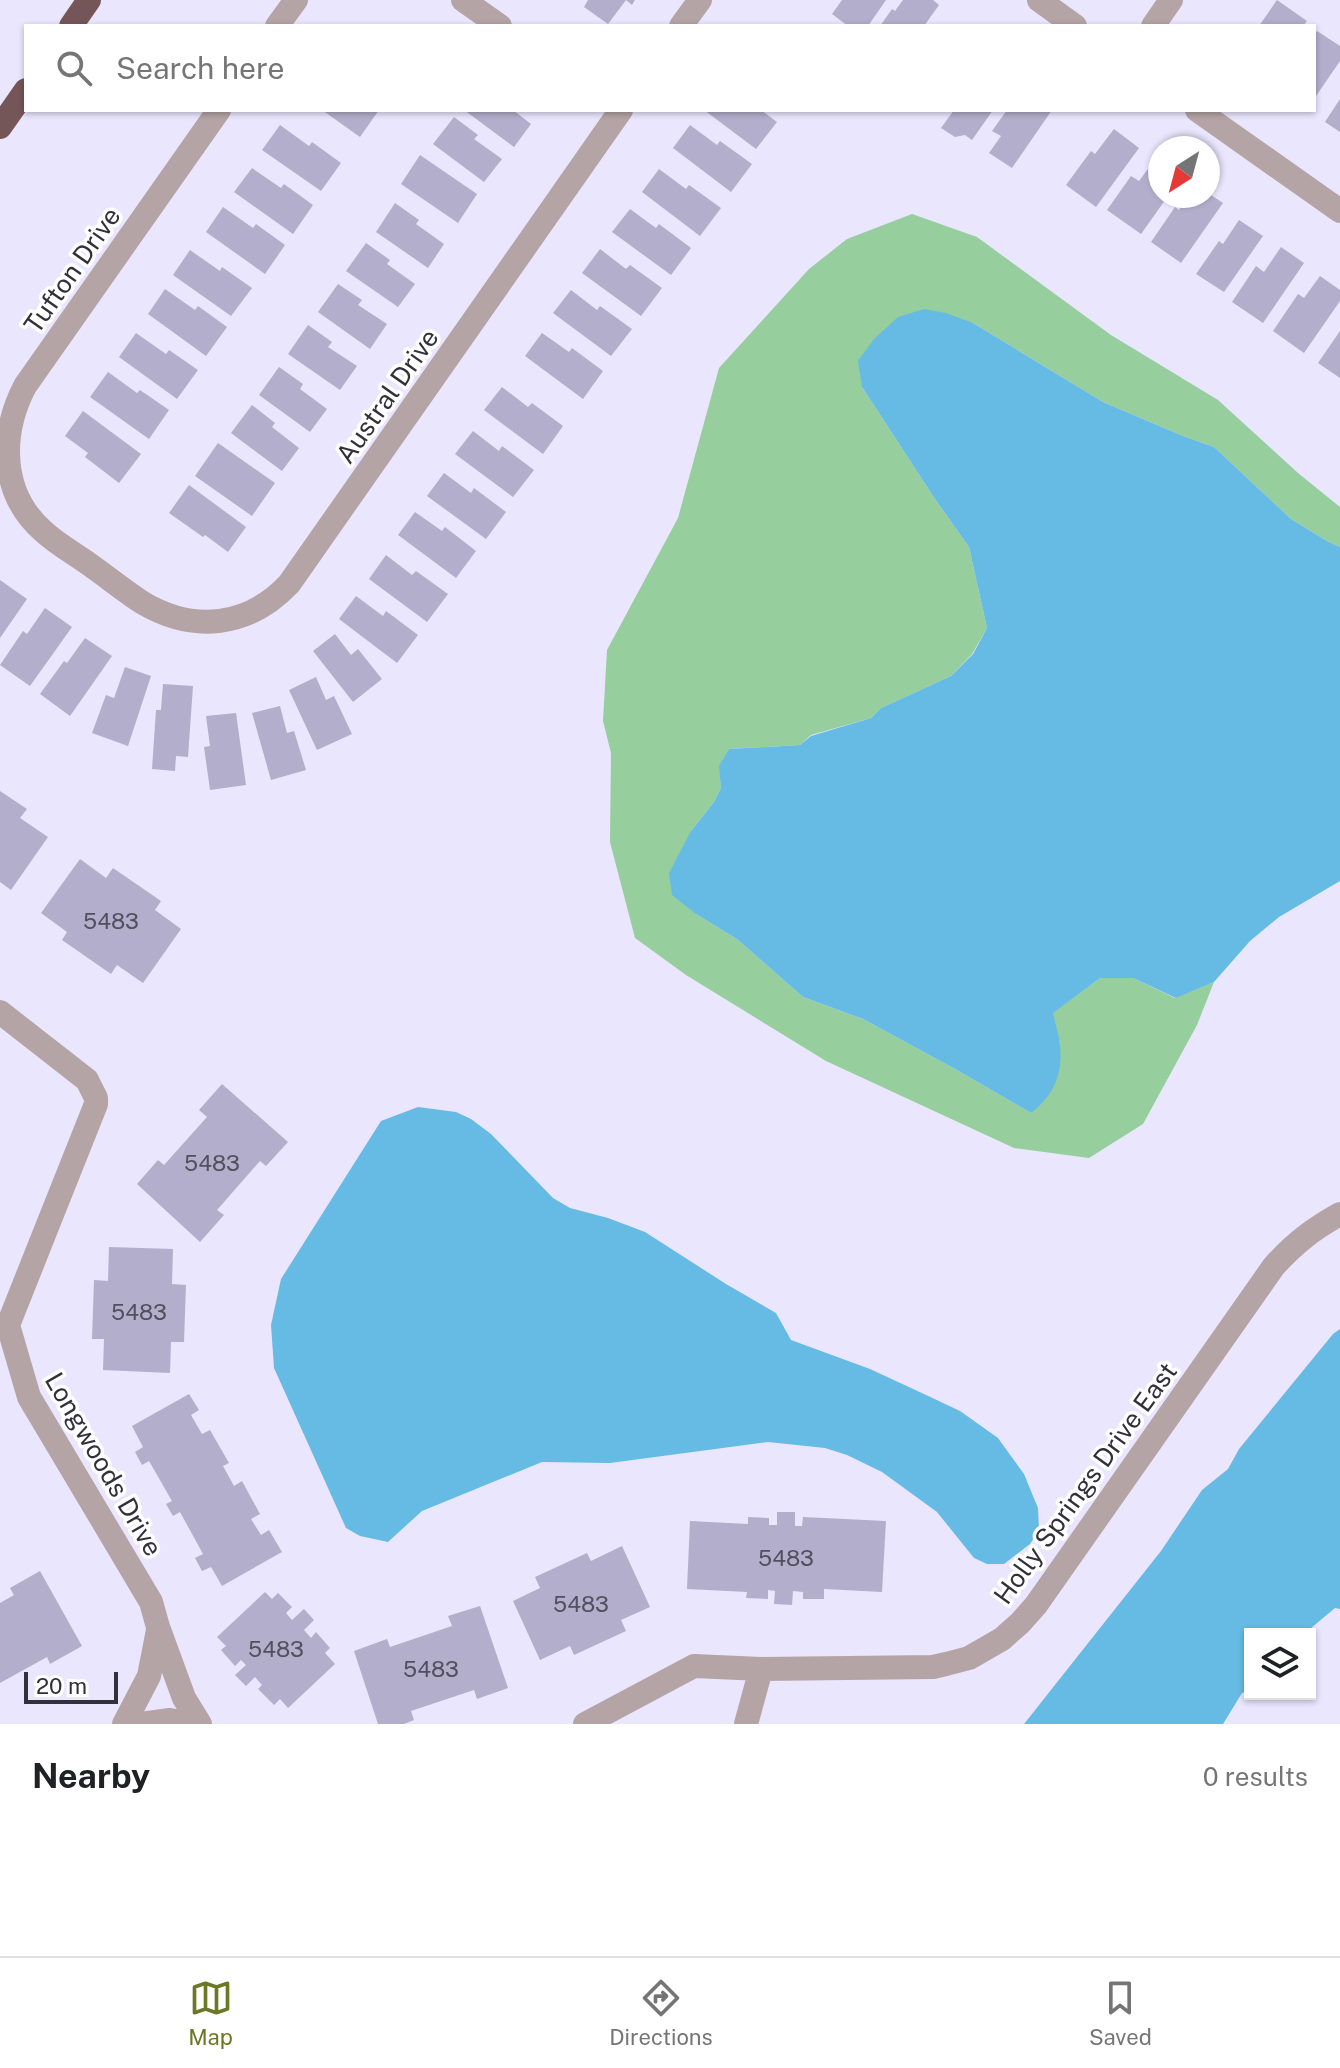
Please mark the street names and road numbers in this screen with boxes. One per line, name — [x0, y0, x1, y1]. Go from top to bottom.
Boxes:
street label: Tufton Drive — [17, 201, 127, 339]
street label: Austral Drive — [329, 323, 445, 469]
street label: Holly Springs Drive East — [987, 1356, 1183, 1610]
street label: Longwoods Drive — [39, 1367, 169, 1561]

